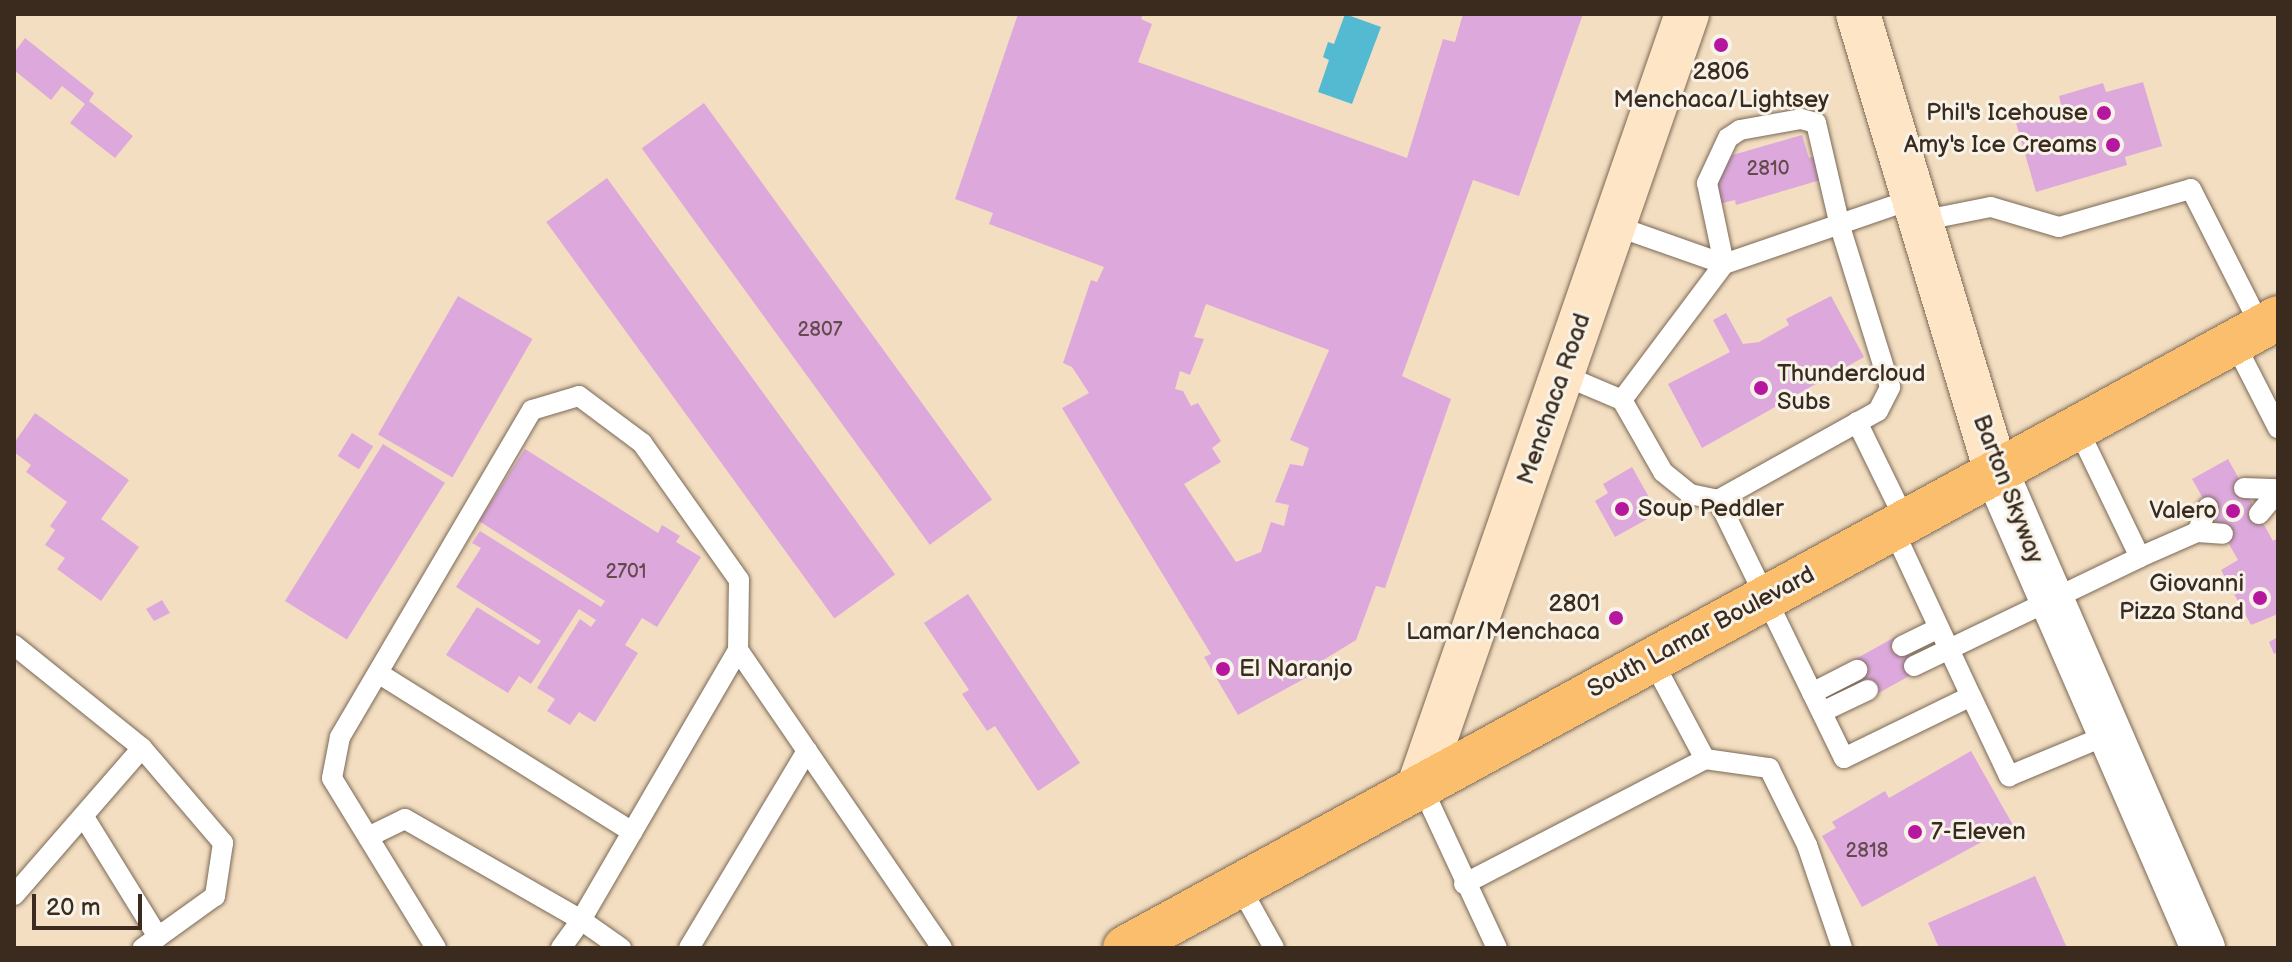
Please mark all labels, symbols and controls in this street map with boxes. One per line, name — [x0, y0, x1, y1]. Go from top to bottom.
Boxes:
marker: 2806 Menchaca/Lightsey — [1712, 36, 1730, 54]
place label: 2806 Menchaca/Lightsey — [1613, 58, 1829, 114]
place label: Phil's Icehouse — [1926, 99, 2088, 127]
marker: Phil's Icehouse — [2095, 104, 2113, 122]
place label: Amy's Ice Creams — [1904, 131, 2097, 159]
marker: Amy's Ice Creams — [2104, 136, 2122, 154]
house number: 2810 — [1747, 157, 1789, 181]
street label: Menchaca Road — [1511, 310, 1597, 488]
house number: 2807 — [797, 318, 843, 342]
place label: Thundercloud Subs — [1777, 360, 1925, 416]
marker: Thundercloud Subs — [1752, 379, 1770, 397]
street label: Barton Skyway — [1966, 410, 2050, 568]
place label: Soup Peddler — [1638, 495, 1784, 523]
place label: Valero — [2149, 497, 2217, 525]
marker: Soup Peddler — [1613, 500, 1631, 518]
marker: Valero — [2224, 502, 2242, 520]
house number: 2701 — [605, 560, 647, 584]
street label: South Lamar Boulevard — [1583, 560, 1819, 704]
place label: Giovanni Pizza Stand — [2119, 570, 2244, 626]
marker: Giovanni Pizza Stand — [2251, 589, 2269, 607]
place label: 2801 Lamar/Menchaca — [1406, 590, 1600, 646]
marker: 2801 Lamar/Menchaca — [1607, 609, 1625, 627]
place label: El Naranjo — [1239, 655, 1353, 683]
marker: El Naranjo — [1214, 660, 1232, 678]
place label: 7-Eleven — [1931, 818, 2026, 846]
marker: 7-Eleven — [1906, 823, 1924, 841]
house number: 2818 — [1846, 839, 1888, 863]
scale bar — [36, 878, 146, 928]
text: 20 m — [46, 893, 101, 922]

